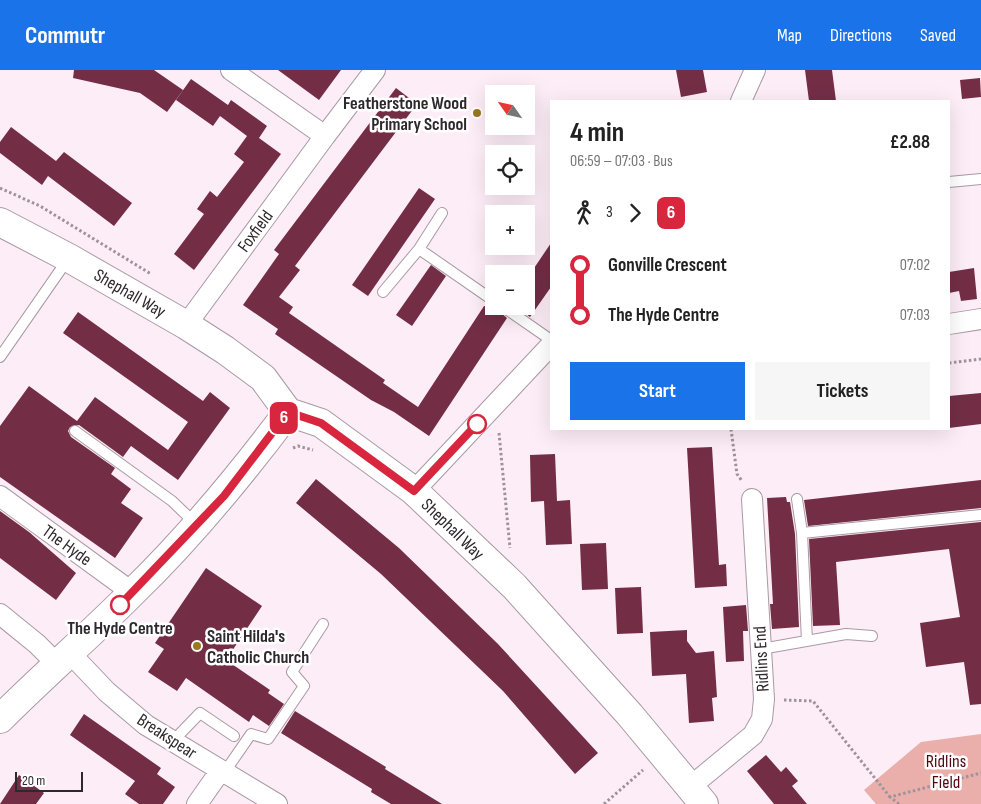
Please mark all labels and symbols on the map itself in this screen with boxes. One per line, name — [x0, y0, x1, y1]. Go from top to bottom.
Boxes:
north arrow — [485, 85, 535, 135]
place label: Featherstone Wood Primary School — [343, 93, 467, 135]
marker: Featherstone Wood Primary School — [471, 107, 483, 119]
street label: Foxfield — [233, 206, 278, 256]
street label: Shephall Way — [90, 265, 169, 322]
line badge: 6 — [268, 402, 300, 434]
unlabelled marker — [467, 414, 487, 434]
street label: Shephall Way — [417, 494, 488, 564]
street label: The Hyde — [38, 521, 95, 570]
marker: The Hyde Centre — [110, 595, 130, 615]
place label: The Hyde Centre — [67, 618, 173, 639]
place label: Saint Hilda's Catholic Church — [207, 626, 309, 668]
street label: Ridlins End — [749, 626, 774, 692]
marker: Saint Hilda's Catholic Church — [191, 640, 203, 652]
street label: Breakspear — [133, 709, 201, 763]
park label: Ridlins Field — [926, 751, 966, 793]
scale bar — [15, 769, 82, 792]

